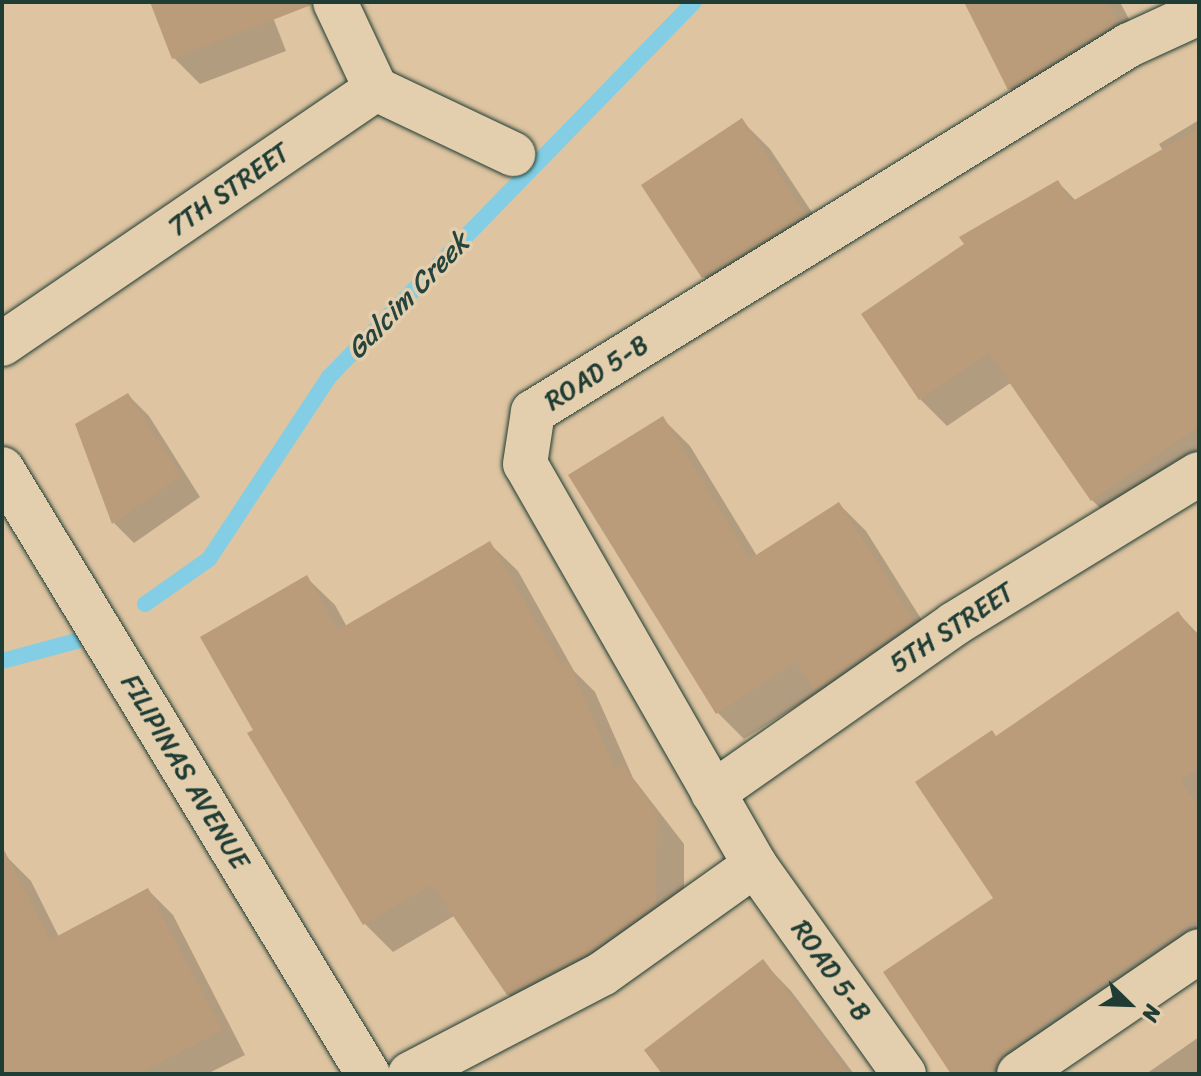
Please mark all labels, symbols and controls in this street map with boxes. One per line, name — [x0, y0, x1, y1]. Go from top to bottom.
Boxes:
street label: 7TH STREET — [161, 136, 297, 244]
water label: Galcim Creek — [339, 226, 477, 366]
street label: ROAD 5-B — [539, 329, 655, 417]
street label: 5TH STREET — [883, 576, 1021, 680]
street label: FILIPINAS AVENUE — [115, 669, 255, 875]
street label: ROAD 5-B — [785, 914, 877, 1028]
north arrow — [1089, 964, 1169, 1044]
text: N — [1131, 999, 1172, 1028]

